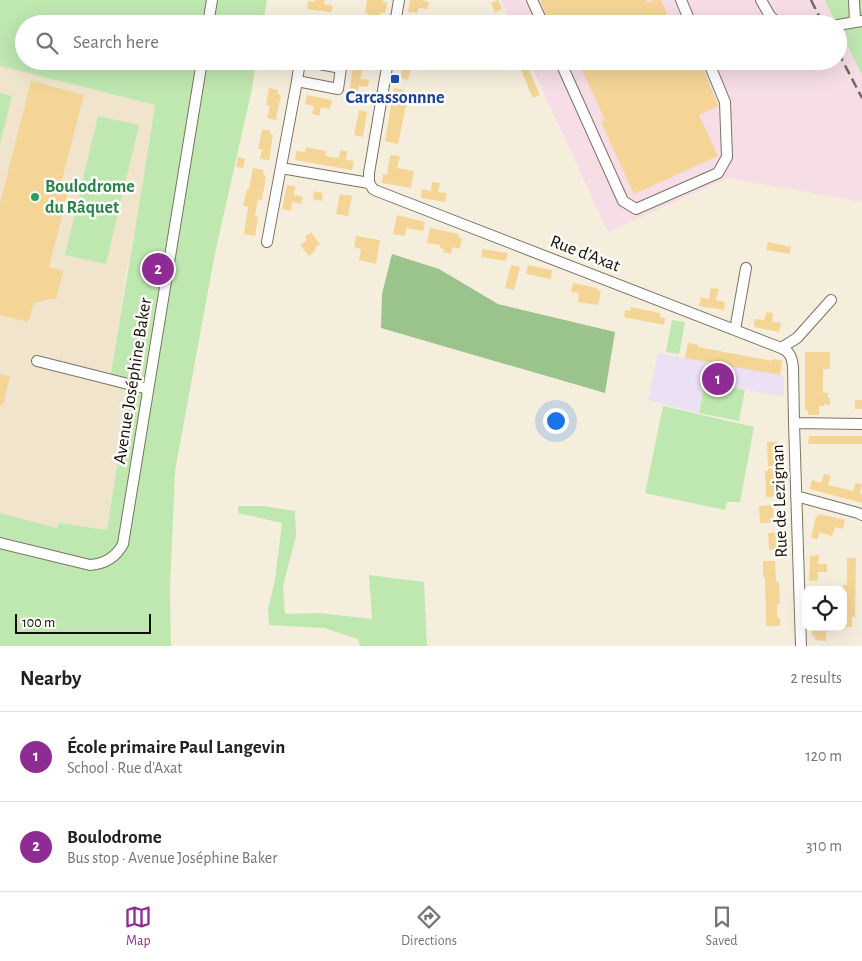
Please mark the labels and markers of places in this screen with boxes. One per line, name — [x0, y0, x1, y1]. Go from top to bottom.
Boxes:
marker: Carcassonnne — [389, 73, 401, 85]
place label: Carcassonnne — [346, 89, 444, 107]
place label: Boulodrome du Râquet — [45, 178, 135, 217]
marker: Boulodrome du Râquet — [29, 191, 41, 203]
pin: 2 — [142, 250, 174, 288]
pin: 1 — [702, 360, 734, 398]

